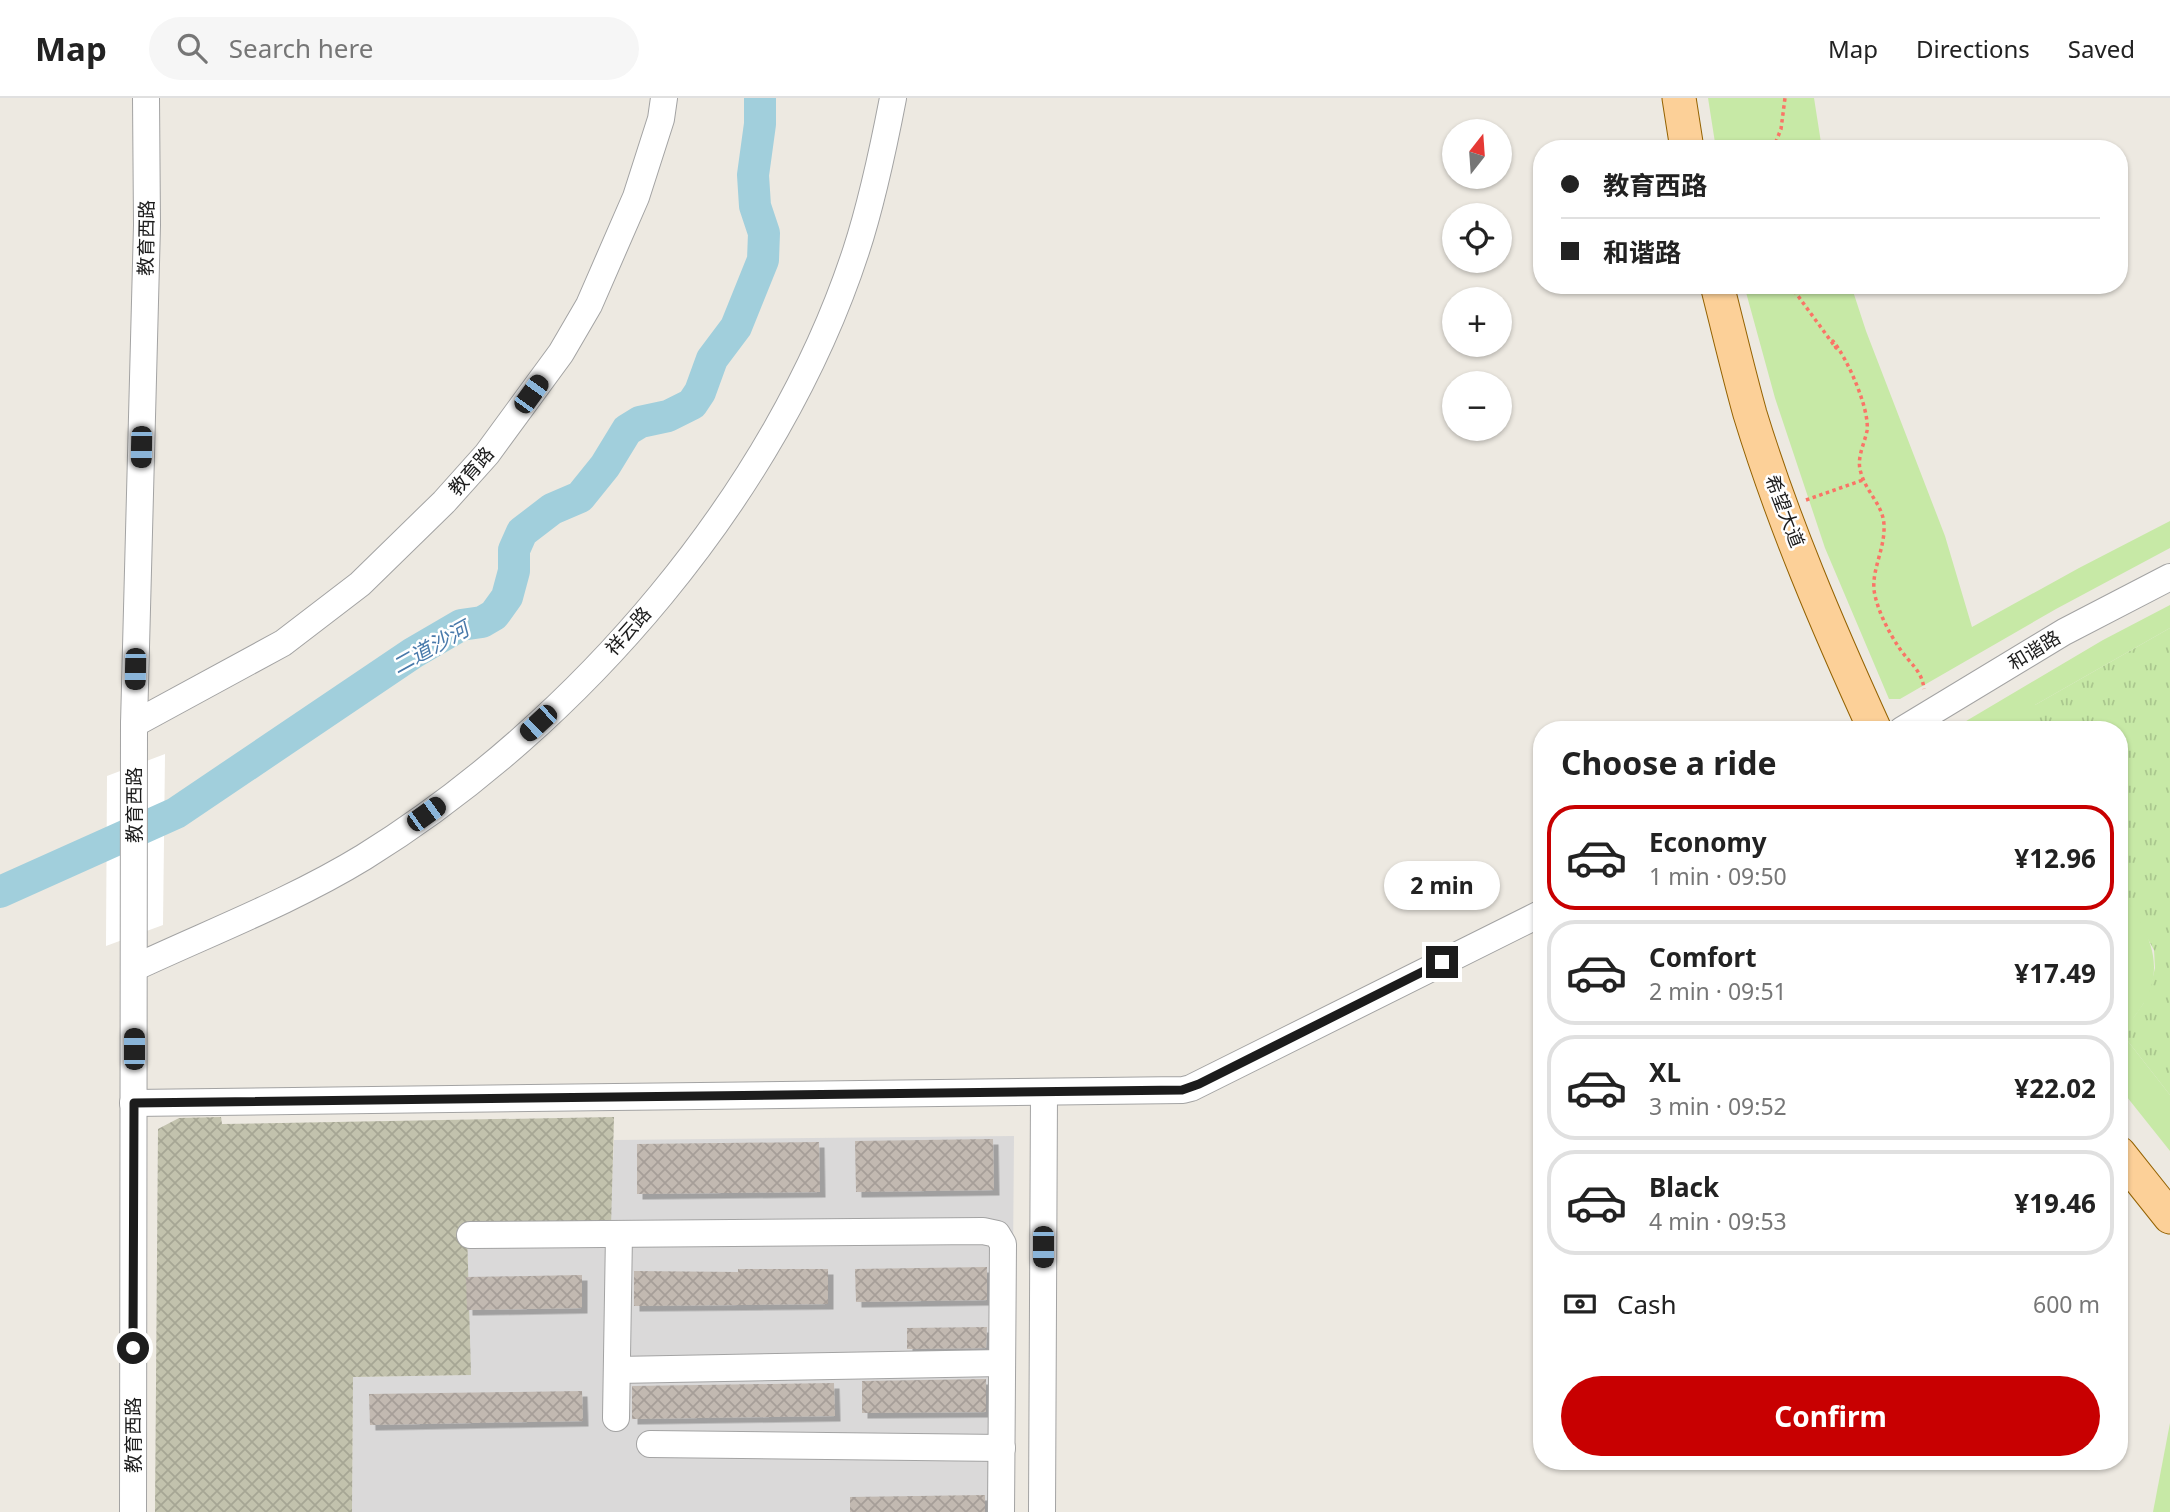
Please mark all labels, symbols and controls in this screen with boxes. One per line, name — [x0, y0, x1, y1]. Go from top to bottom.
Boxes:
search box — [149, 17, 639, 80]
text: Map — [35, 26, 107, 71]
icon: search — [173, 29, 211, 67]
text: Search here — [229, 30, 373, 66]
text: Map — [1828, 32, 1878, 65]
text: Directions — [1916, 32, 2030, 65]
text: Saved — [2068, 32, 2135, 65]
north arrow — [1442, 119, 1512, 189]
map controls — [1442, 119, 1512, 441]
text: 教育西路 — [1603, 167, 1707, 203]
street label: 教育西路 — [132, 200, 160, 276]
button: locate — [1442, 203, 1512, 273]
text: 和谐路 — [1603, 234, 1681, 270]
button: + — [1442, 287, 1512, 357]
car — [511, 371, 552, 417]
button: − — [1442, 371, 1512, 441]
car — [131, 426, 152, 468]
street label: 教育路 — [442, 441, 500, 501]
street label: 希望大道 — [1759, 471, 1811, 551]
street label: 祥云路 — [599, 601, 657, 661]
water label: 二道沙河 — [386, 612, 477, 680]
street label: 和谐路 — [2003, 624, 2065, 676]
car — [125, 648, 146, 690]
car — [516, 701, 561, 745]
text: Choose a ride — [1561, 741, 1777, 784]
street label: 教育西路 — [121, 767, 147, 843]
car — [403, 793, 450, 835]
text: Economy — [1649, 824, 1767, 860]
icon: car — [1565, 826, 1628, 889]
text: ¥12.96 — [2014, 840, 2096, 876]
callout: 2 min — [1384, 860, 1500, 910]
text: 1 min · 09:50 — [1649, 860, 1787, 892]
text: 2 min — [1410, 869, 1474, 901]
text: Comfort — [1649, 939, 1757, 975]
icon: car — [1565, 941, 1628, 1004]
route end — [1426, 946, 1458, 978]
text: ¥17.49 — [2014, 955, 2096, 991]
text: 2 min · 09:51 — [1649, 975, 1787, 1007]
car — [124, 1028, 145, 1070]
text: XL — [1649, 1054, 1681, 1090]
icon: car — [1565, 1056, 1628, 1119]
text: ¥22.02 — [2014, 1070, 2096, 1106]
text: 3 min · 09:52 — [1649, 1090, 1787, 1122]
text: Black — [1649, 1169, 1719, 1205]
icon: car — [1565, 1171, 1628, 1234]
text: ¥19.46 — [2014, 1185, 2096, 1221]
text: 4 min · 09:53 — [1649, 1205, 1787, 1237]
car — [1033, 1226, 1054, 1268]
icon: cash — [1561, 1285, 1599, 1323]
text: Cash — [1617, 1286, 1677, 1322]
text: 600 m — [2033, 1288, 2100, 1320]
route start — [117, 1332, 149, 1364]
button: Confirm — [1561, 1376, 2100, 1456]
street label: 教育西路 — [120, 1397, 146, 1473]

